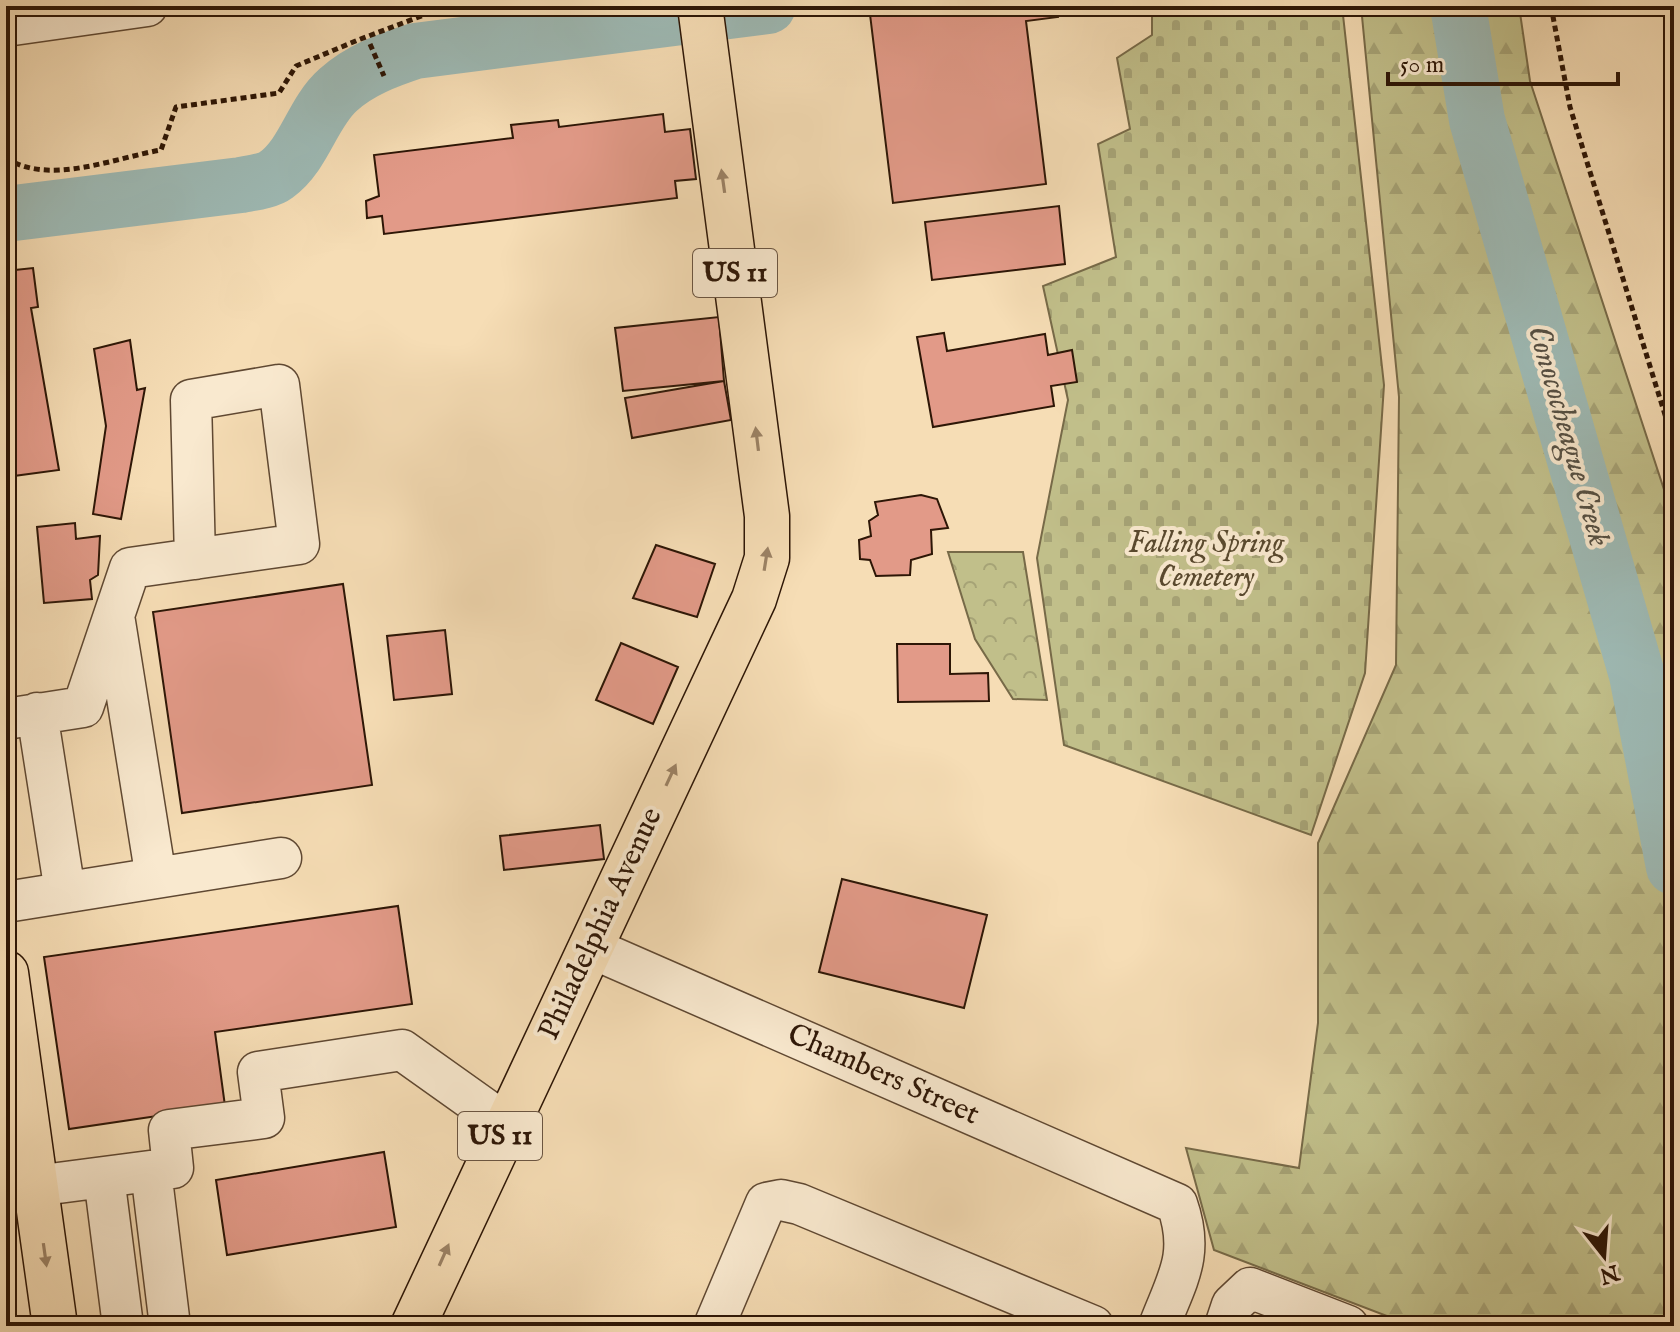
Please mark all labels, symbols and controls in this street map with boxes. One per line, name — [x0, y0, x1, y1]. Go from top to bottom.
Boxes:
scale bar — [1388, 36, 1618, 86]
text: 50 m — [1400, 50, 1444, 81]
one-way arrow — [716, 168, 729, 193]
road number: US 11 — [693, 249, 777, 297]
water label: Conococheague Creek — [1517, 321, 1619, 551]
one-way arrow — [750, 426, 763, 451]
park label: Falling Spring Cemetery — [1128, 525, 1285, 597]
one-way arrow — [760, 546, 772, 571]
one-way arrow — [664, 763, 678, 787]
street label: Philadelphia Avenue — [531, 802, 671, 1046]
street label: Chambers Street — [781, 1016, 985, 1134]
road number: US 11 — [458, 1112, 542, 1160]
north arrow — [1564, 1216, 1644, 1296]
one-way arrow — [39, 1243, 52, 1268]
one-way arrow — [438, 1243, 451, 1267]
text: N — [1596, 1257, 1623, 1289]

